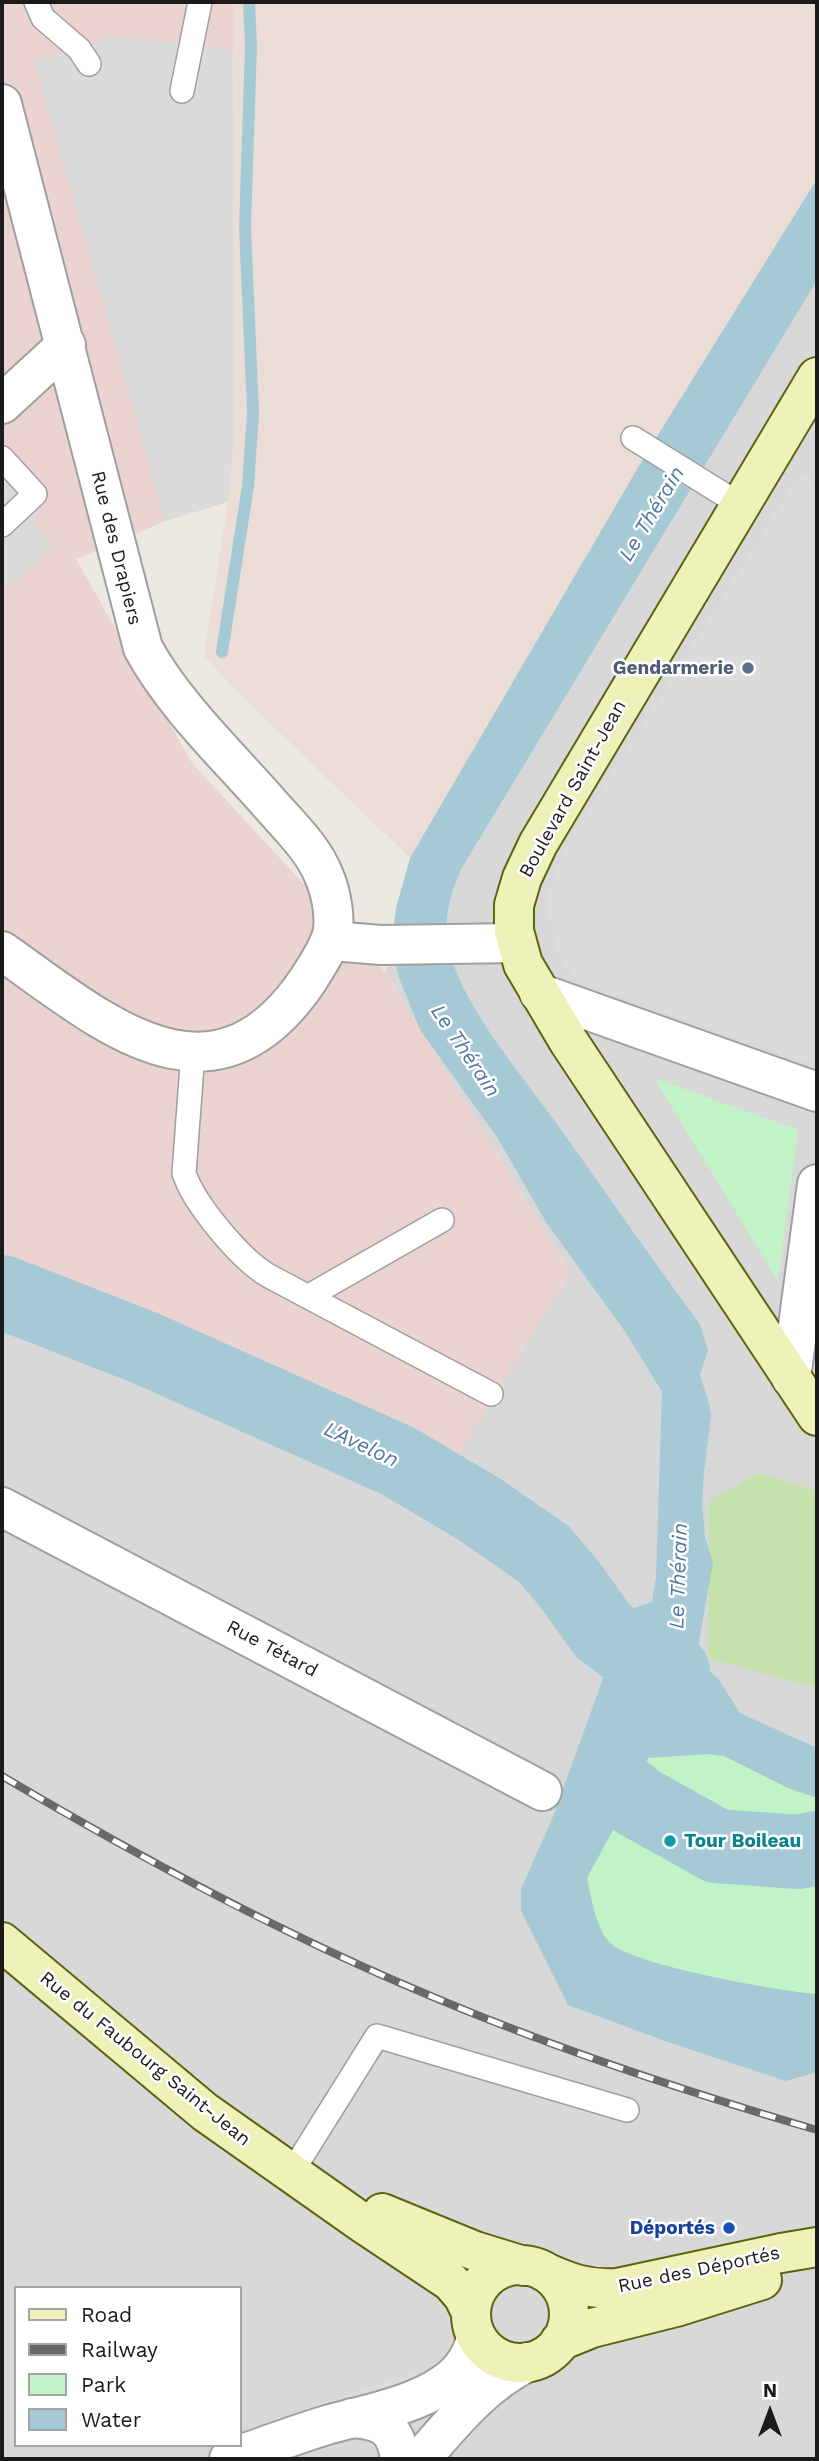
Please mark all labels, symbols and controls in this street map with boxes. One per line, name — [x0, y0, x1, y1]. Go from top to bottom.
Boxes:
water label: Le Thérain — [614, 462, 690, 566]
street label: Rue des Drapiers — [86, 469, 146, 627]
place label: Gendarmerie — [613, 657, 734, 679]
marker: Gendarmerie — [740, 660, 756, 676]
street label: Boulevard Saint-Jean — [515, 696, 631, 882]
water label: Le Thérain — [425, 1000, 505, 1102]
water label: L'Avelon — [320, 1417, 402, 1473]
water label: Le Thérain — [665, 1522, 693, 1630]
street label: Rue Tétard — [223, 1616, 321, 1682]
place label: Tour Boileau — [684, 1830, 801, 1852]
marker: Tour Boileau — [662, 1833, 678, 1849]
street label: Rue du Faubourg Saint-Jean — [35, 1967, 255, 2151]
place label: Déportés — [630, 2217, 715, 2239]
marker: Déportés — [721, 2220, 737, 2236]
street label: Rue des Déportés — [616, 2242, 782, 2298]
legend — [14, 2286, 242, 2447]
text: Road — [81, 2302, 132, 2327]
text: Railway — [81, 2337, 158, 2362]
text: Park — [81, 2372, 126, 2397]
north arrow — [735, 2377, 805, 2447]
text: N — [763, 2379, 777, 2402]
text: Water — [81, 2407, 141, 2432]

